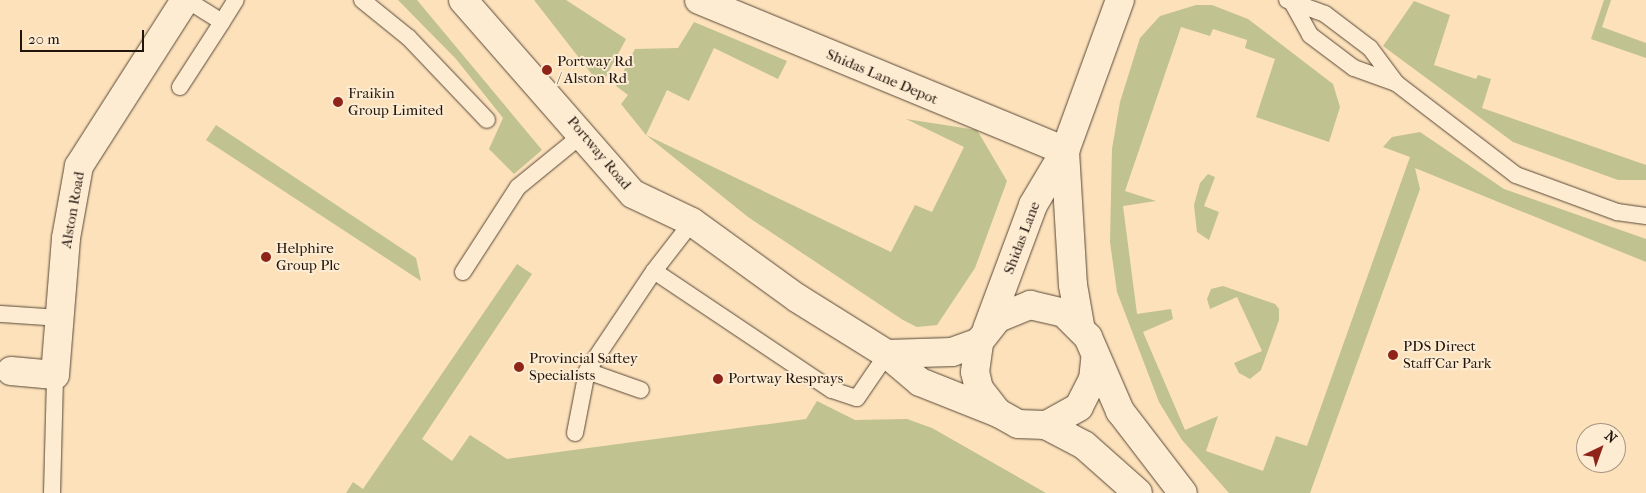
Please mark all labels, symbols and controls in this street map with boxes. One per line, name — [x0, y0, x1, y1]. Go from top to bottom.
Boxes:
scale bar — [22, 20, 146, 52]
text: 20 m — [28, 30, 60, 48]
street label: Shidas Lane Depot — [823, 45, 941, 109]
place label: Portway Rd / Alston Rd — [557, 52, 633, 87]
marker: Portway Rd / Alston Rd — [541, 64, 553, 76]
place label: Fraikin Group Limited — [348, 84, 443, 119]
marker: Fraikin Group Limited — [332, 96, 344, 108]
street label: Portway Road — [563, 113, 635, 193]
street label: Alston Road — [57, 170, 89, 250]
street label: Shidas Lane — [1000, 199, 1044, 277]
place label: Helphire Group Plc — [276, 239, 340, 274]
marker: Helphire Group Plc — [260, 251, 272, 263]
place label: PDS Direct Staff Car Park — [1403, 337, 1492, 372]
place label: Provincial Saftey Specialists — [529, 349, 638, 384]
marker: PDS Direct Staff Car Park — [1387, 349, 1399, 361]
marker: Provincial Saftey Specialists — [513, 361, 525, 373]
place label: Portway Resprays — [728, 370, 843, 388]
marker: Portway Resprays — [712, 373, 724, 385]
north arrow — [1576, 423, 1626, 473]
text: N — [1601, 427, 1620, 447]

